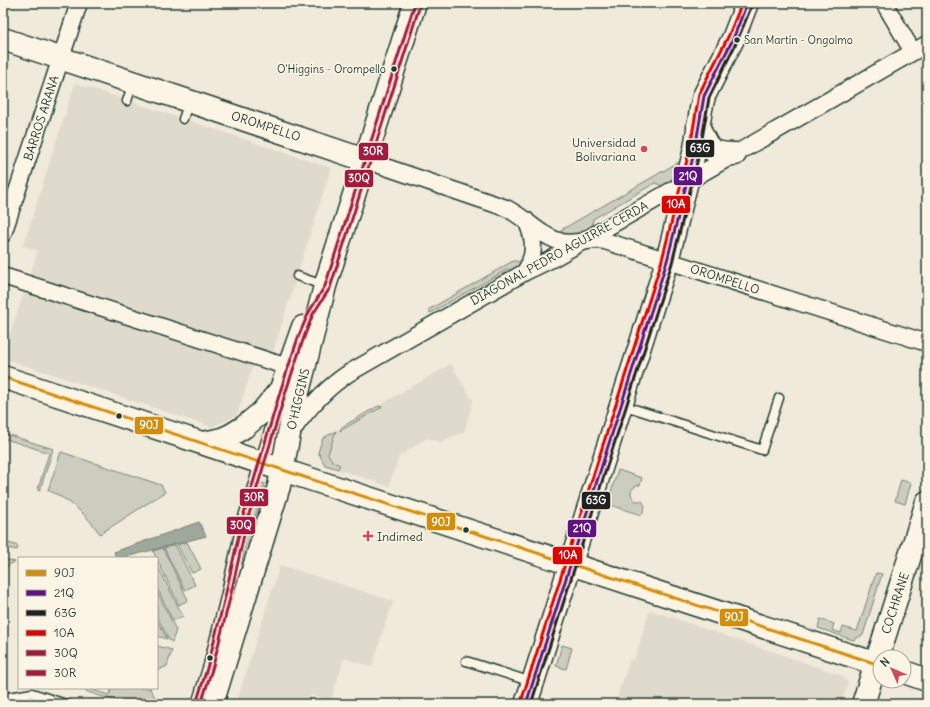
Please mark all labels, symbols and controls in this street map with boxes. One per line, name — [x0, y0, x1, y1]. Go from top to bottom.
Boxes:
place label: San Martín - Ongolmo — [744, 33, 853, 47]
marker: San Martín - Ongolmo — [732, 35, 742, 45]
place label: O'Higgins - Orompello — [277, 62, 386, 76]
marker: O'Higgins - Orompello — [389, 64, 399, 74]
street label: BARROS ARANA — [20, 73, 62, 162]
street label: OROMPELLO — [229, 108, 303, 144]
place label: Universidad Bolivariana — [572, 135, 636, 164]
line badge: 63G — [685, 139, 715, 158]
text: 63G — [690, 141, 710, 155]
line badge: 30R — [358, 142, 389, 161]
text: 30R — [363, 144, 383, 158]
marker: Universidad Bolivariana — [639, 144, 649, 154]
line badge: 21Q — [673, 166, 703, 186]
line badge: 30Q — [344, 169, 374, 188]
text: 21Q — [679, 169, 697, 183]
text: 30Q — [348, 171, 370, 185]
line badge: 10A — [661, 195, 691, 214]
text: 10A — [667, 197, 685, 211]
street label: DIAGONAL PEDRO AGUIRRE CERDA — [468, 198, 651, 308]
street label: OROMPELLO — [688, 261, 762, 297]
street label: O'HIGGINS — [284, 366, 312, 431]
unlabelled marker — [114, 411, 124, 421]
line badge: 90J — [134, 416, 164, 435]
text: 90J — [139, 418, 159, 432]
line badge: 30R — [239, 488, 269, 507]
text: 30R — [244, 490, 264, 504]
line badge: 63G — [581, 491, 611, 510]
text: 63G — [586, 493, 606, 507]
line badge: 90J — [426, 512, 456, 531]
text: 90J — [431, 515, 451, 529]
line badge: 30Q — [226, 516, 256, 535]
text: 30Q — [230, 518, 252, 532]
line badge: 21Q — [567, 519, 597, 538]
text: 21Q — [573, 521, 591, 535]
unlabelled marker — [461, 525, 471, 535]
place label: Indimed — [377, 529, 423, 544]
marker: Indimed — [362, 530, 374, 542]
line badge: 10A — [552, 546, 583, 565]
text: 10A — [559, 548, 577, 562]
legend — [18, 557, 158, 689]
text: 90J — [54, 565, 75, 580]
street label: COCHRANE — [878, 570, 912, 636]
text: 21Q — [54, 585, 74, 600]
text: 63G — [54, 605, 77, 620]
line badge: 90J — [719, 608, 749, 627]
text: 90J — [724, 610, 744, 624]
text: 10A — [54, 625, 75, 640]
text: 30Q — [54, 645, 78, 660]
north arrow — [872, 649, 912, 689]
unlabelled marker — [205, 653, 215, 663]
text: N — [877, 654, 893, 670]
text: 30R — [54, 665, 77, 680]

